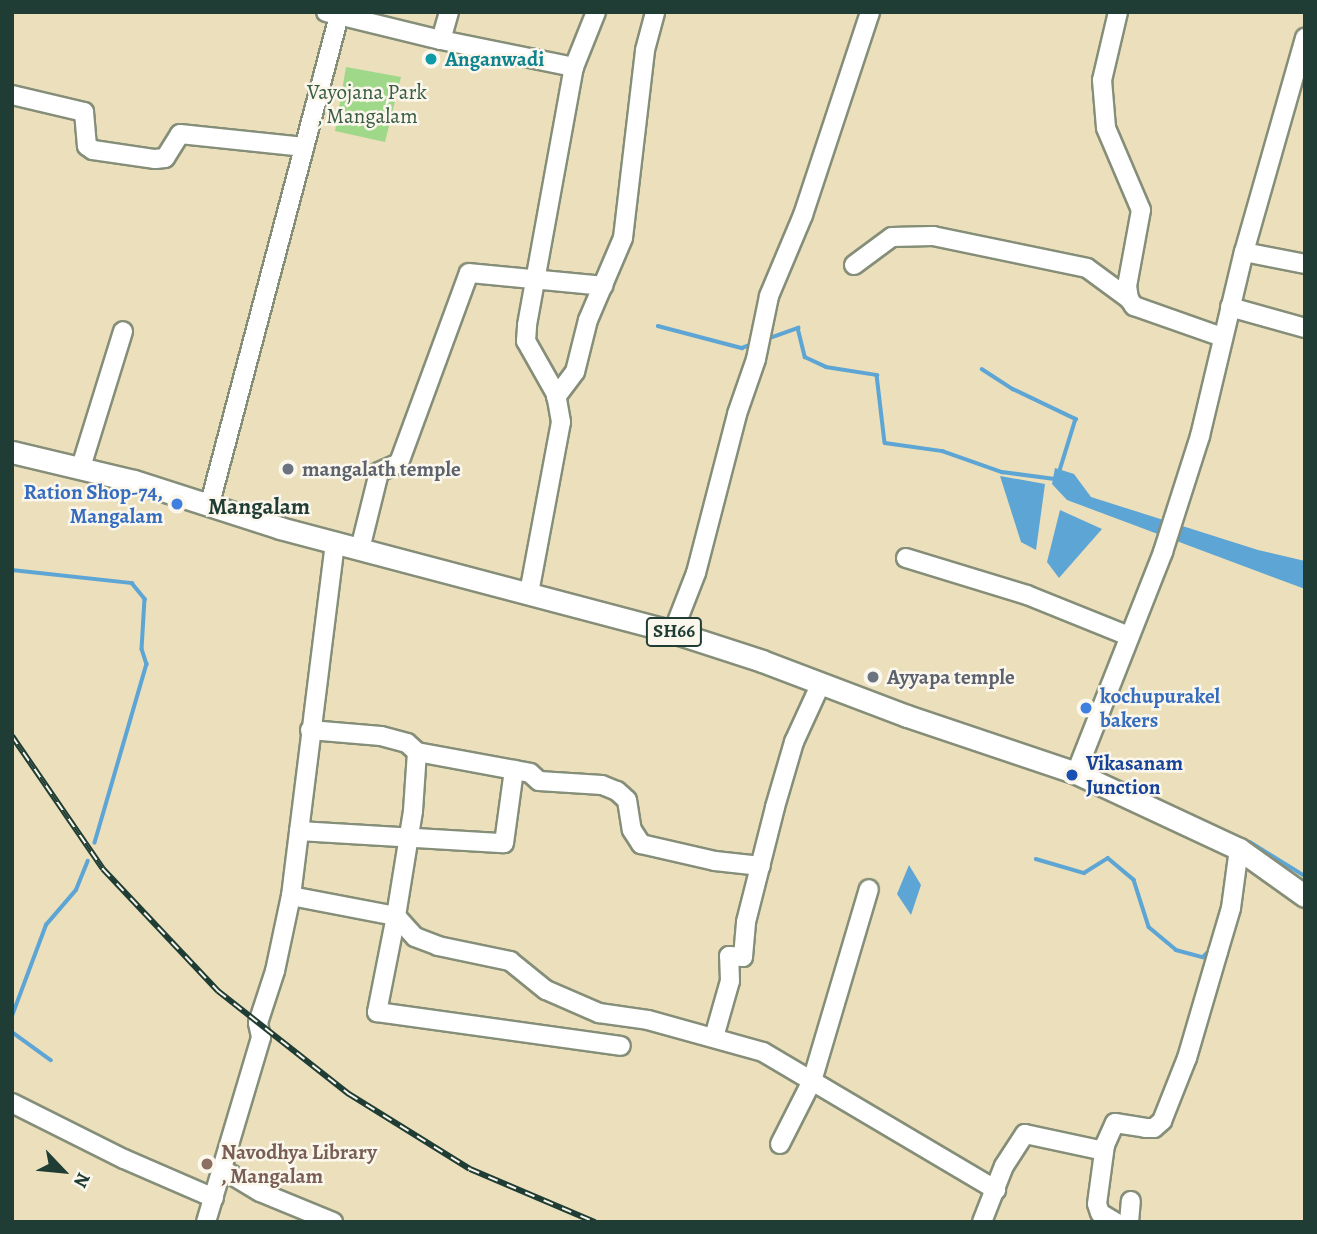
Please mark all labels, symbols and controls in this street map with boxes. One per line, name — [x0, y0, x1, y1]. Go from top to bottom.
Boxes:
place label: Anganwadi — [445, 46, 544, 72]
marker: Anganwadi — [423, 51, 439, 67]
park label: Vayojana Park , Mangalam — [307, 79, 427, 129]
place label: mangalath temple — [302, 456, 461, 482]
marker: mangalath temple — [280, 461, 296, 477]
place label: Ration Shop-74, Mangalam — [24, 479, 163, 529]
district label: Mangalam — [208, 493, 310, 521]
marker: Ration Shop-74, Mangalam — [169, 496, 185, 512]
road number: SH66 — [644, 617, 704, 648]
place label: Ayyapa temple — [887, 664, 1015, 690]
marker: Ayyapa temple — [865, 669, 881, 685]
place label: kochupurakel bakers — [1100, 683, 1220, 733]
marker: kochupurakel bakers — [1078, 700, 1094, 716]
place label: Vikasanam Junction — [1086, 750, 1183, 800]
marker: Vikasanam Junction — [1064, 767, 1080, 783]
north arrow — [28, 1136, 98, 1206]
place label: Navodhya Library , Mangalam — [221, 1139, 377, 1189]
marker: Navodhya Library , Mangalam — [199, 1156, 215, 1172]
text: N — [67, 1168, 97, 1192]

